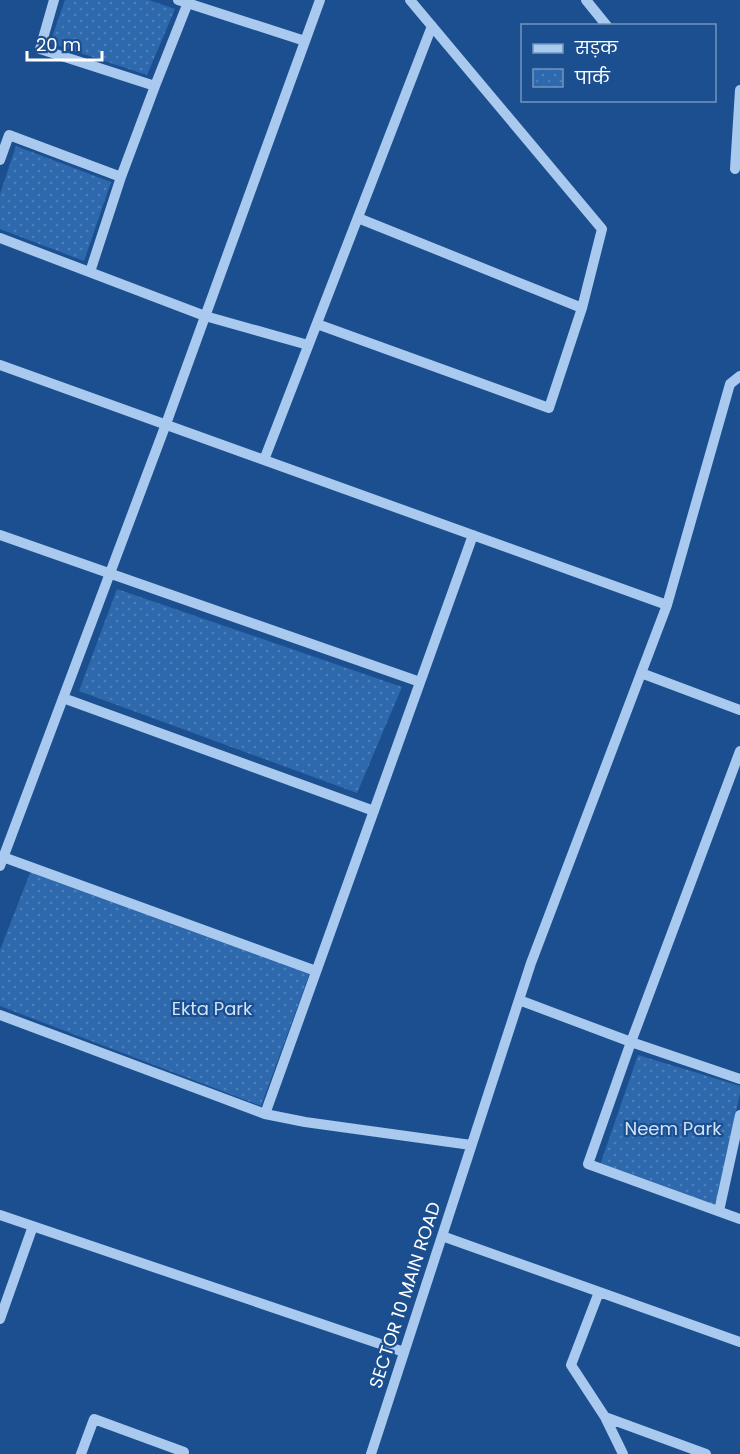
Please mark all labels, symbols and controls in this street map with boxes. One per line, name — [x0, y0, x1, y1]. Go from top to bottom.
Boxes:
scale bar — [27, 24, 102, 62]
legend — [521, 24, 716, 102]
text: 20 m — [36, 32, 81, 57]
text: सड़क — [574, 35, 619, 60]
text: पार्क — [574, 65, 611, 90]
park label: Ekta Park — [172, 996, 253, 1021]
park label: Neem Park — [625, 1116, 722, 1141]
street label: SECTOR 10 MAIN ROAD — [363, 1198, 446, 1391]

